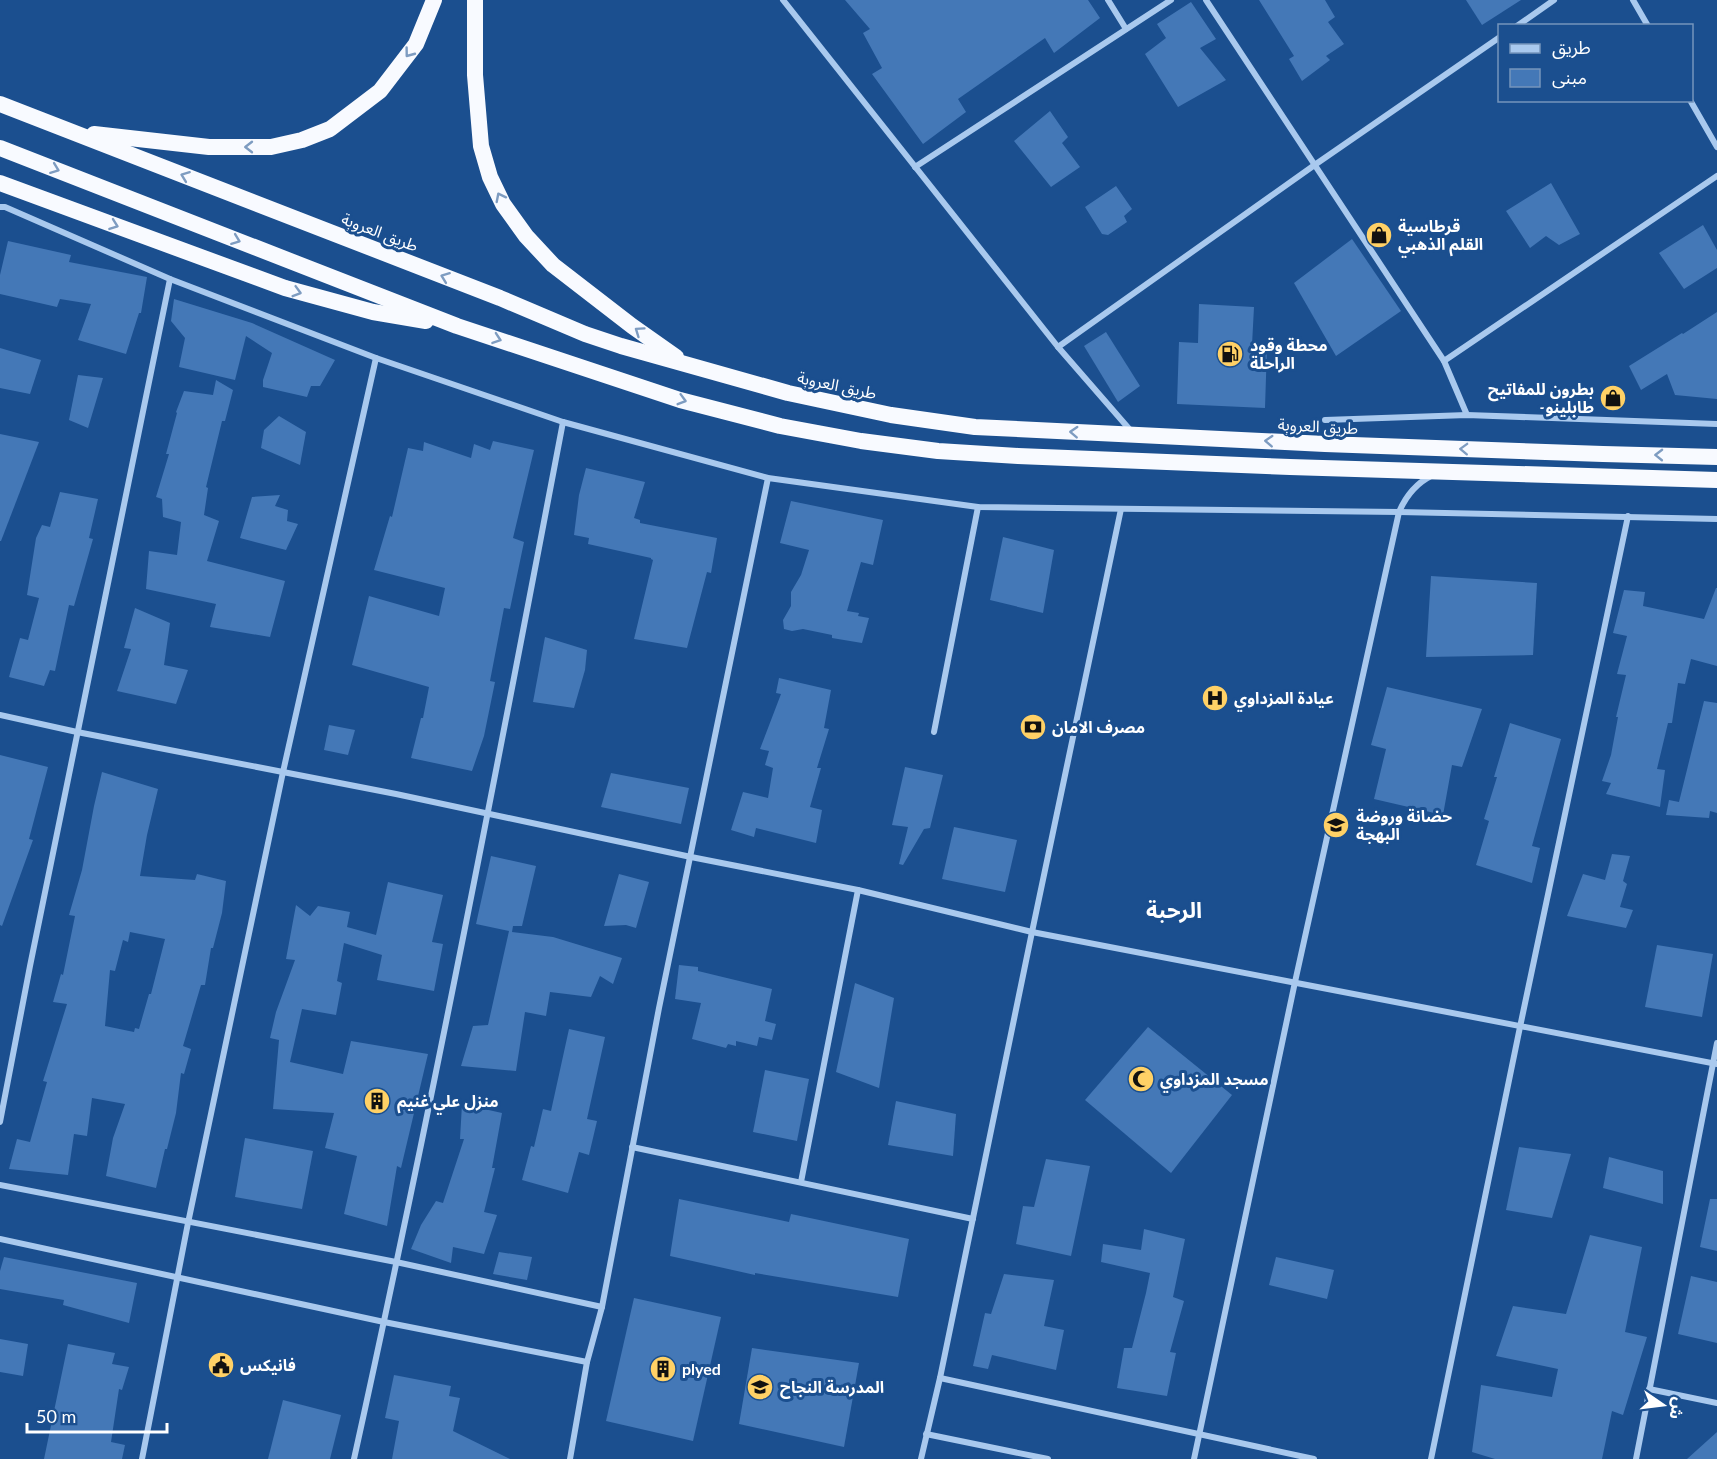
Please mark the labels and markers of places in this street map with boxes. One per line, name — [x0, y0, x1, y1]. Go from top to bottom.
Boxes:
place label: قرطاسية القلم الذهبي — [1398, 216, 1483, 258]
shop icon: قرطاسية القلم الذهبي — [1364, 220, 1394, 250]
place label: محطة وقود الراحلة — [1250, 335, 1327, 373]
fuel station icon: محطة وقود الراحلة — [1215, 339, 1245, 369]
place label: بطرون للمفاتيح -طابلينو — [1488, 379, 1594, 417]
shop icon: بطرون للمفاتيح -طابلينو — [1598, 383, 1628, 413]
hospital icon: عيادة المزداوي — [1200, 683, 1230, 713]
place label: عيادة المزداوي — [1234, 688, 1334, 712]
bank icon: مصرف الامان — [1018, 712, 1048, 742]
place label: مصرف الامان — [1052, 717, 1145, 737]
place label: حضانة وروضة البهجة — [1356, 806, 1452, 844]
school or university icon: حضانة وروضة البهجة — [1321, 810, 1351, 840]
mosque icon: مسجد المزداوي — [1126, 1064, 1156, 1094]
place label: مسجد المزداوي — [1160, 1069, 1269, 1093]
building icon: منزل علي غنيم — [362, 1086, 392, 1116]
place label: منزل علي غنيم — [397, 1091, 499, 1115]
public building icon: فانيكس — [206, 1350, 236, 1380]
building icon: plyed — [648, 1354, 678, 1384]
place label: فانيكس — [240, 1355, 296, 1375]
place label: plyed — [682, 1359, 721, 1378]
school or university icon: المدرسة النجاح — [745, 1372, 775, 1402]
place label: المدرسة النجاح — [780, 1377, 884, 1399]

